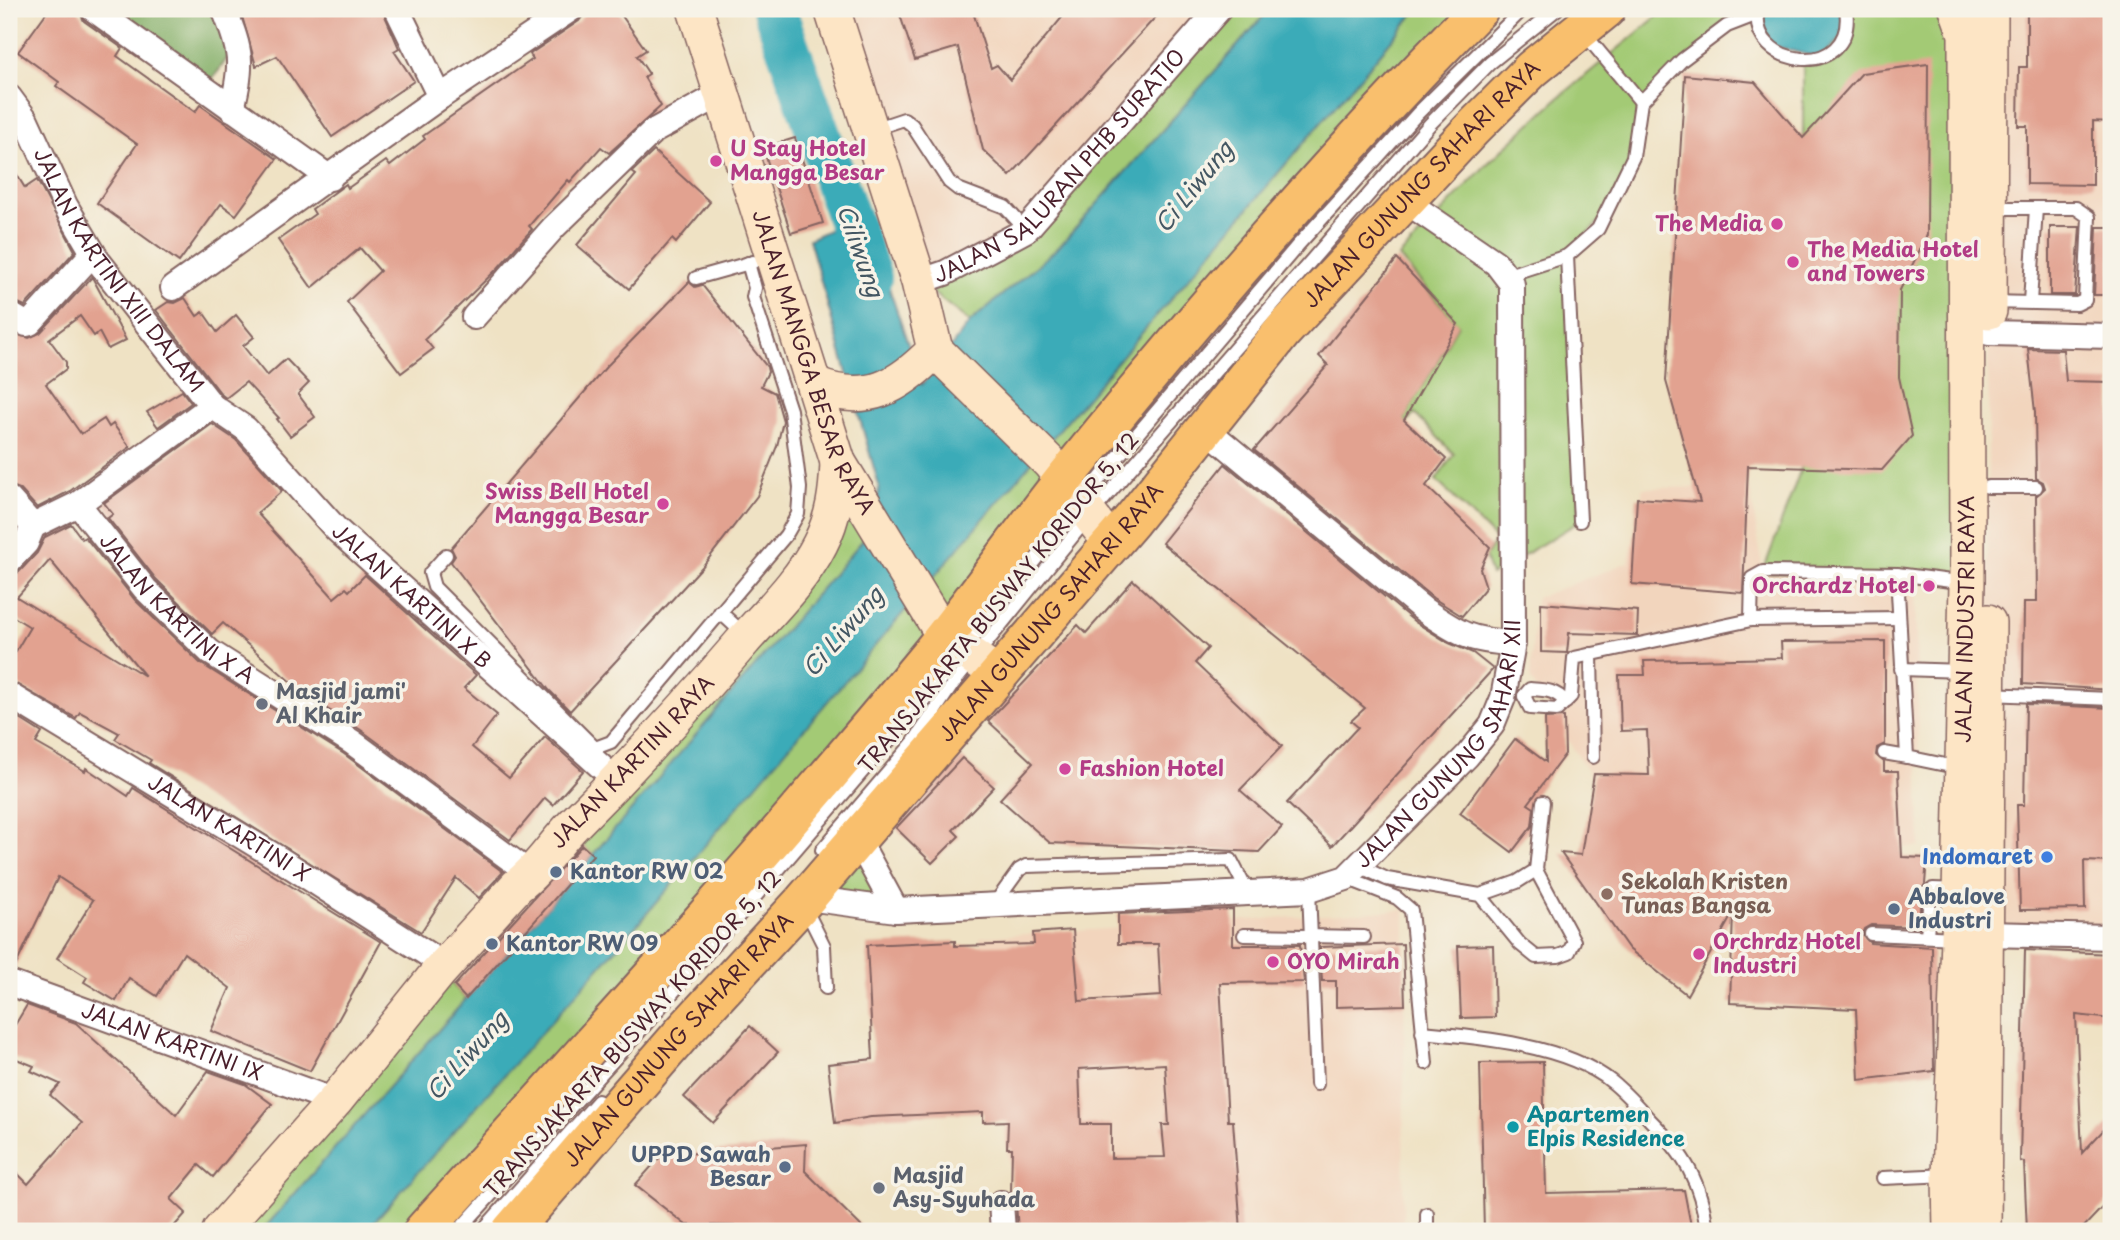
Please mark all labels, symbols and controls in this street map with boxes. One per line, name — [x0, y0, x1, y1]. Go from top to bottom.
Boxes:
street label: JALAN SALURAN PHB SURATIO — [929, 41, 1192, 290]
street label: JALAN GUNUNG SAHARI RAYA — [1294, 52, 1547, 314]
place label: U Stay Hotel Mangga Besar — [730, 131, 885, 187]
water label: Ci Liwung — [1145, 132, 1242, 239]
street label: JALAN KARTINI XIII DALAM — [27, 142, 213, 398]
marker: U Stay Hotel Mangga Besar — [708, 153, 724, 169]
water label: Ciliwung — [829, 200, 894, 303]
street label: JALAN MANGGA BESAR RAYA — [745, 205, 884, 520]
place label: The Media — [1655, 206, 1763, 238]
marker: The Media — [1769, 216, 1785, 232]
place label: The Media Hotel and Towers — [1807, 232, 1979, 288]
marker: The Media Hotel and Towers — [1785, 254, 1801, 270]
street label: TRANSJAKARTA BUSWAY KORIDOR 5, 12 — [849, 424, 1145, 779]
place label: Swiss Bell Hotel Mangga Besar — [485, 474, 649, 530]
street label: JALAN GUNUNG SAHARI RAYA — [930, 475, 1170, 748]
street label: JALAN INDUSTRI RAYA — [1945, 495, 1981, 743]
marker: Swiss Bell Hotel Mangga Besar — [655, 496, 671, 512]
street label: JALAN KARTINI X B — [325, 515, 499, 675]
street label: JALAN KARTINI X A — [93, 525, 262, 690]
place label: Orchardz Hotel — [1752, 568, 1915, 600]
water label: Ci Liwung — [793, 577, 892, 683]
marker: Orchardz Hotel — [1921, 578, 1937, 594]
street label: JALAN GUNUNG SAHARI XII — [1347, 619, 1527, 874]
street label: JALAN KARTINI RAYA — [541, 667, 721, 854]
place label: Masjid jami' Al Khair — [275, 674, 406, 730]
marker: Masjid jami' Al Khair — [254, 696, 270, 712]
place label: Fashion Hotel — [1079, 751, 1224, 783]
marker: Fashion Hotel — [1057, 761, 1073, 777]
street label: JALAN KARTINI X — [142, 765, 317, 889]
place label: Indomaret — [1922, 839, 2033, 871]
marker: Indomaret — [2039, 849, 2055, 865]
place label: Kantor RW 02 — [570, 854, 724, 886]
street label: TRANSJAKARTA BUSWAY KORIDOR 5, 12 — [476, 862, 788, 1203]
marker: Kantor RW 02 — [548, 864, 564, 880]
place label: Sekolah Kristen Tunas Bangsa — [1621, 864, 1788, 920]
place label: Abbalove Industri — [1907, 879, 2005, 935]
marker: Sekolah Kristen Tunas Bangsa — [1599, 886, 1615, 902]
marker: Abbalove Industri — [1886, 901, 1902, 917]
street label: JALAN GUNUNG SAHARI RAYA — [555, 904, 800, 1174]
place label: Orchrdz Hotel Industri — [1713, 924, 1861, 980]
place label: Kantor RW 09 — [506, 926, 658, 958]
marker: Kantor RW 09 — [484, 936, 500, 952]
place label: OYO Mirah — [1287, 944, 1400, 976]
marker: Orchrdz Hotel Industri — [1691, 946, 1707, 962]
marker: OYO Mirah — [1265, 954, 1281, 970]
street label: JALAN KARTINI IX — [77, 993, 268, 1088]
water label: Ci Liwung — [417, 1002, 516, 1107]
place label: Apartemen Elpis Residence — [1527, 1097, 1685, 1153]
marker: Apartemen Elpis Residence — [1505, 1119, 1521, 1135]
place label: UPPD Sawah Besar — [631, 1137, 771, 1193]
place label: Masjid Asy-Syuhada — [893, 1158, 1036, 1214]
marker: UPPD Sawah Besar — [777, 1159, 793, 1175]
marker: Masjid Asy-Syuhada — [871, 1180, 887, 1196]

